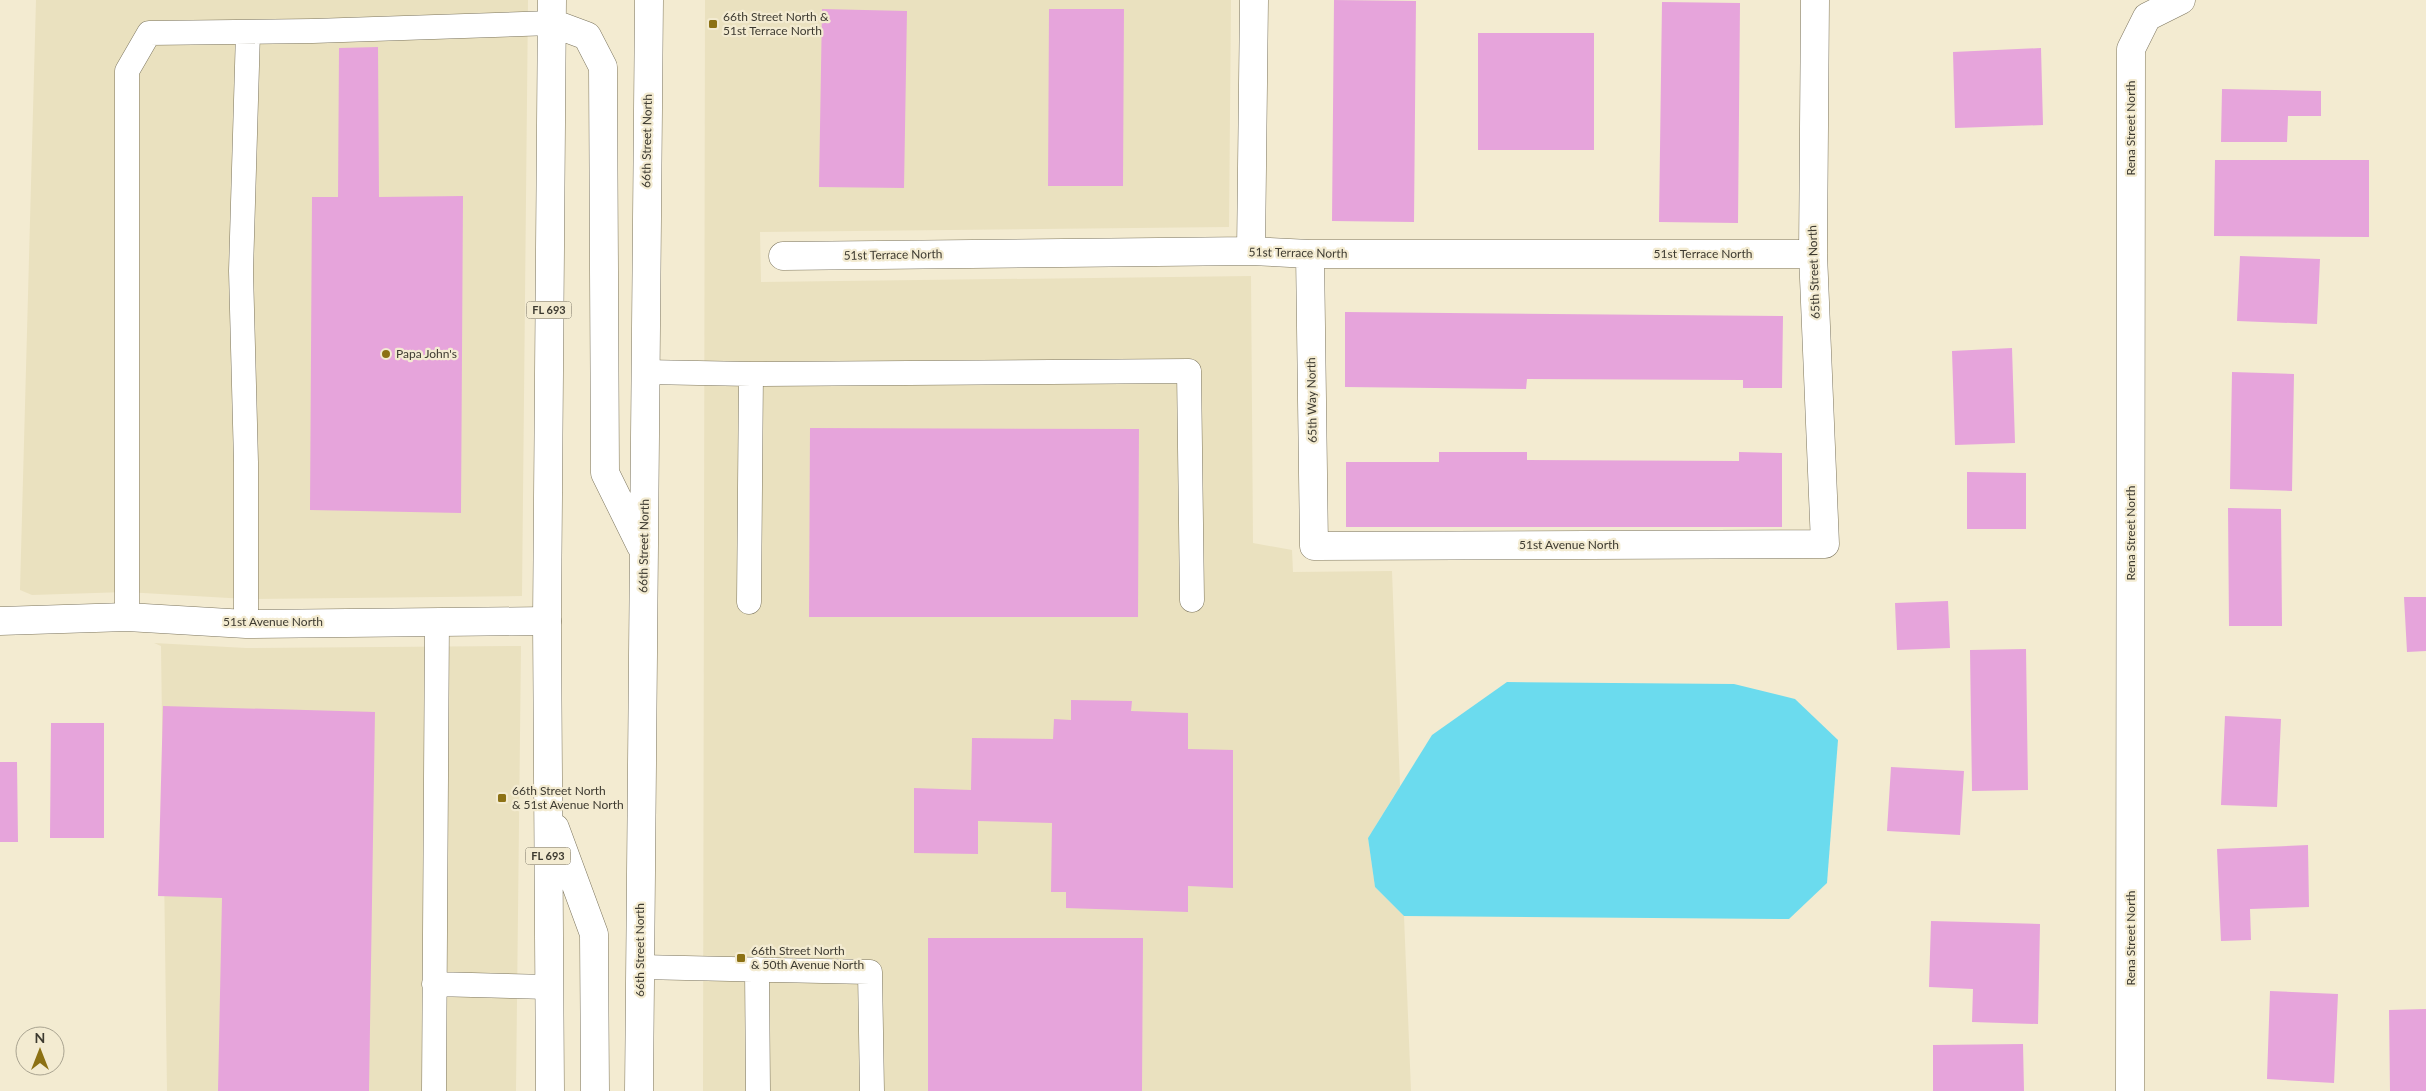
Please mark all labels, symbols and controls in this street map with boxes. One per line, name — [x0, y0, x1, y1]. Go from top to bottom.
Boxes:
place label: 66th Street North & 51st Terrace North — [723, 9, 829, 38]
marker: 66th Street North & 51st Terrace North — [707, 18, 719, 30]
street label: Rena Street North — [2123, 80, 2138, 176]
street label: 66th Street North — [638, 94, 655, 188]
street label: 65th Street North — [1804, 225, 1823, 319]
street label: 51st Terrace North — [1248, 244, 1348, 261]
street label: 51st Terrace North — [843, 246, 943, 263]
street label: 51st Terrace North — [1654, 246, 1752, 261]
road number: FL 693 — [526, 302, 572, 318]
place label: Papa John's — [396, 346, 457, 361]
marker: Papa John's — [380, 348, 392, 360]
street label: 65th Way North — [1303, 357, 1320, 443]
street label: Rena Street North — [2123, 485, 2138, 581]
street label: 66th Street North — [635, 499, 652, 593]
street label: 51st Avenue North — [1519, 537, 1619, 552]
street label: 51st Avenue North — [223, 614, 323, 629]
place label: 66th Street North & 51st Avenue North — [512, 783, 624, 812]
marker: 66th Street North & 51st Avenue North — [496, 792, 508, 804]
road number: FL 693 — [526, 848, 570, 864]
street label: Rena Street North — [2123, 890, 2138, 986]
street label: 66th Street North — [632, 903, 647, 997]
place label: 66th Street North & 50th Avenue North — [751, 943, 864, 972]
marker: 66th Street North & 50th Avenue North — [735, 952, 747, 964]
north arrow — [15, 1026, 65, 1076]
text: N — [35, 1029, 45, 1046]

